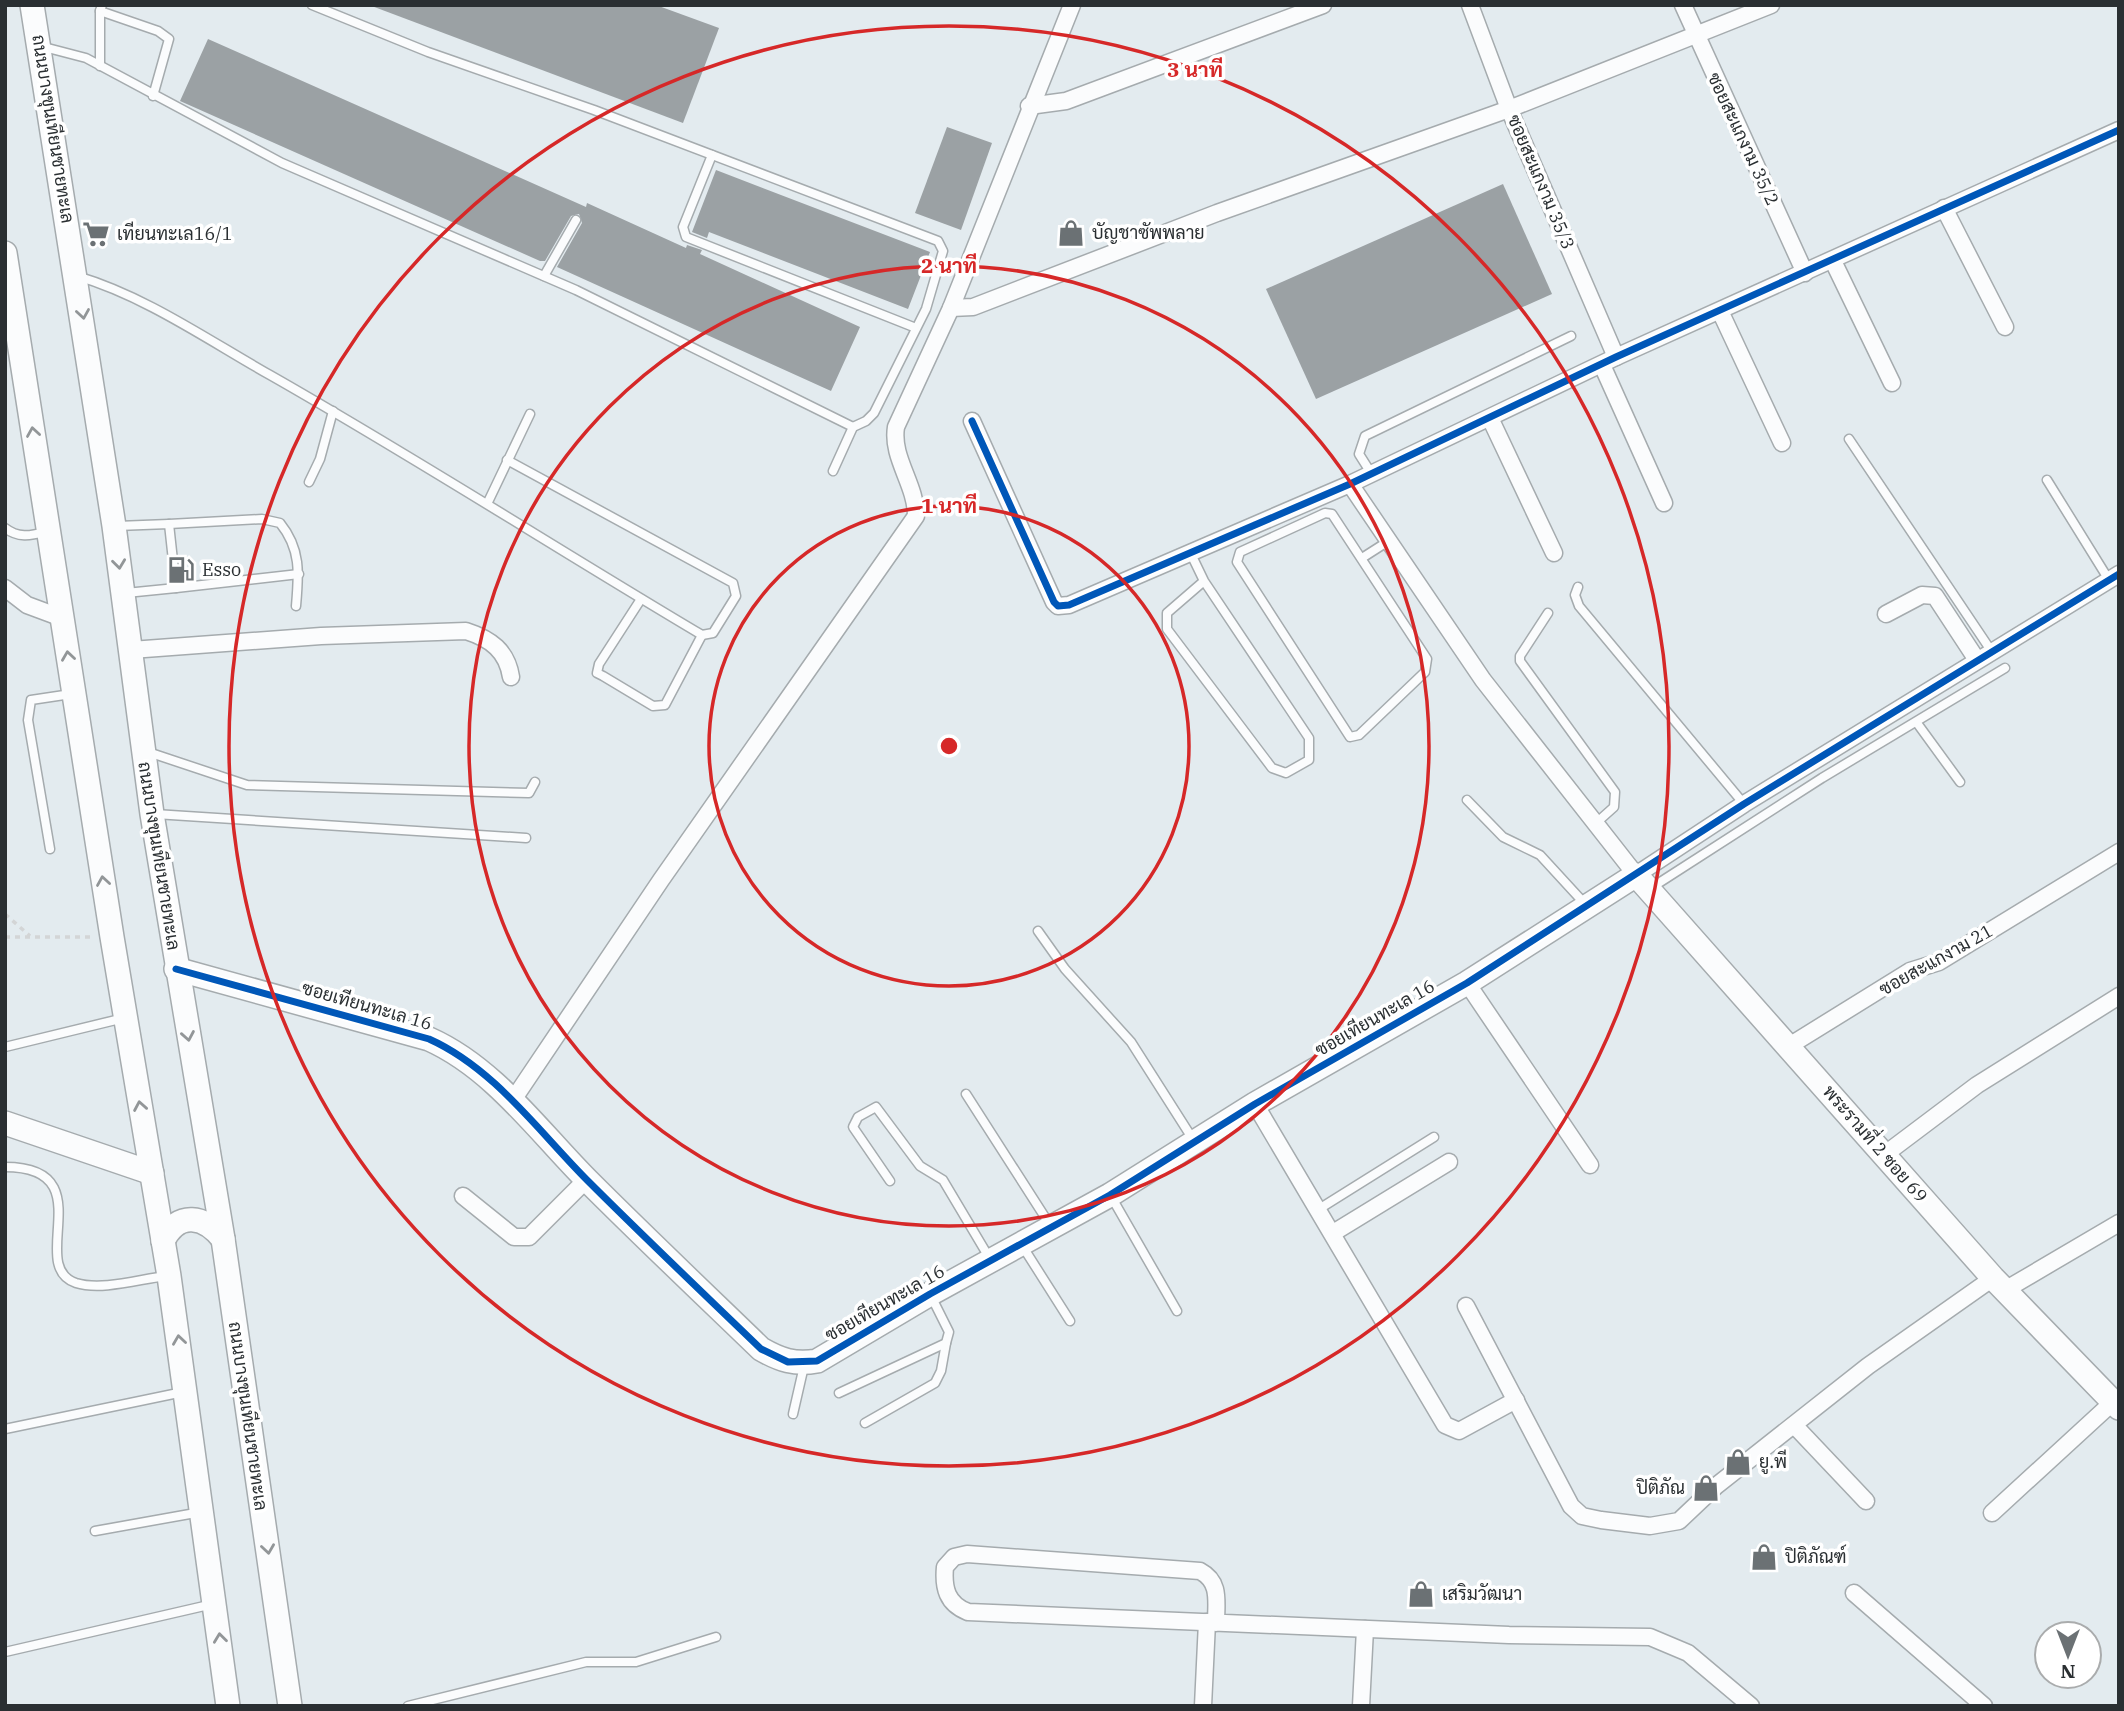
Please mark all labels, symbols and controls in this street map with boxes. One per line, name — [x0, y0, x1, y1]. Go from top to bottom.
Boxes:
street label: ถนนบางขุนเทียนชายทะเล — [26, 33, 81, 225]
text: 3 นาที — [1167, 55, 1223, 83]
street label: ซอยสะแกงาม 35/2 — [1703, 69, 1784, 209]
street label: ซอยสะแกงาม 35/3 — [1503, 111, 1580, 253]
shop icon: บัญชาซัพพลาย — [1056, 218, 1086, 248]
supermarket icon: เทียนทะเล16/1 — [81, 219, 111, 249]
place label: เทียนทะเล16/1 — [117, 221, 233, 245]
place label: บัญชาซัพพลาย — [1092, 221, 1205, 244]
text: 2 นาที — [921, 251, 977, 279]
one-way arrow — [75, 309, 90, 320]
one-way arrow — [26, 426, 41, 438]
text: 1 นาที — [921, 491, 977, 519]
fuel station icon: Esso — [166, 555, 196, 585]
one-way arrow — [112, 558, 127, 570]
place label: Esso — [202, 558, 241, 581]
one-way arrow — [61, 651, 76, 662]
centre of rings — [937, 734, 961, 758]
street label: ถนนบางขุนเทียนชายทะเล — [132, 760, 187, 952]
one-way arrow — [96, 875, 111, 887]
street label: ซอยสะแกงาม 21 — [1875, 919, 1997, 1000]
street label: ซอยเทียนทะเล 16 — [1310, 973, 1439, 1061]
street label: ซอยเทียนทะเล 16 — [299, 975, 435, 1035]
one-way arrow — [180, 1030, 195, 1042]
street label: พระรามที่ 2 ซอย 69 — [1818, 1077, 1936, 1207]
one-way arrow — [133, 1100, 148, 1112]
street label: ซอยเทียนทะเล 16 — [820, 1258, 949, 1346]
street label: ถนนบางขุนเทียนชายทะเล — [223, 1320, 274, 1512]
one-way arrow — [171, 1334, 186, 1346]
shop icon: ยู.พี — [1723, 1447, 1753, 1477]
place label: ยู.พี — [1759, 1449, 1787, 1475]
shop icon: ปิติภัณ — [1691, 1473, 1721, 1503]
place label: ปิติภัณ — [1636, 1476, 1685, 1499]
shop icon: ปิติภัณฑ์ — [1749, 1542, 1779, 1572]
one-way arrow — [260, 1543, 275, 1555]
place label: ปิติภัณฑ์ — [1785, 1544, 1847, 1568]
shop icon: เสริมวัฒนา — [1406, 1579, 1436, 1609]
place label: เสริมวัฒนา — [1442, 1582, 1522, 1605]
north arrow — [2033, 1620, 2103, 1690]
one-way arrow — [213, 1632, 228, 1643]
text: N — [2060, 1660, 2076, 1684]

